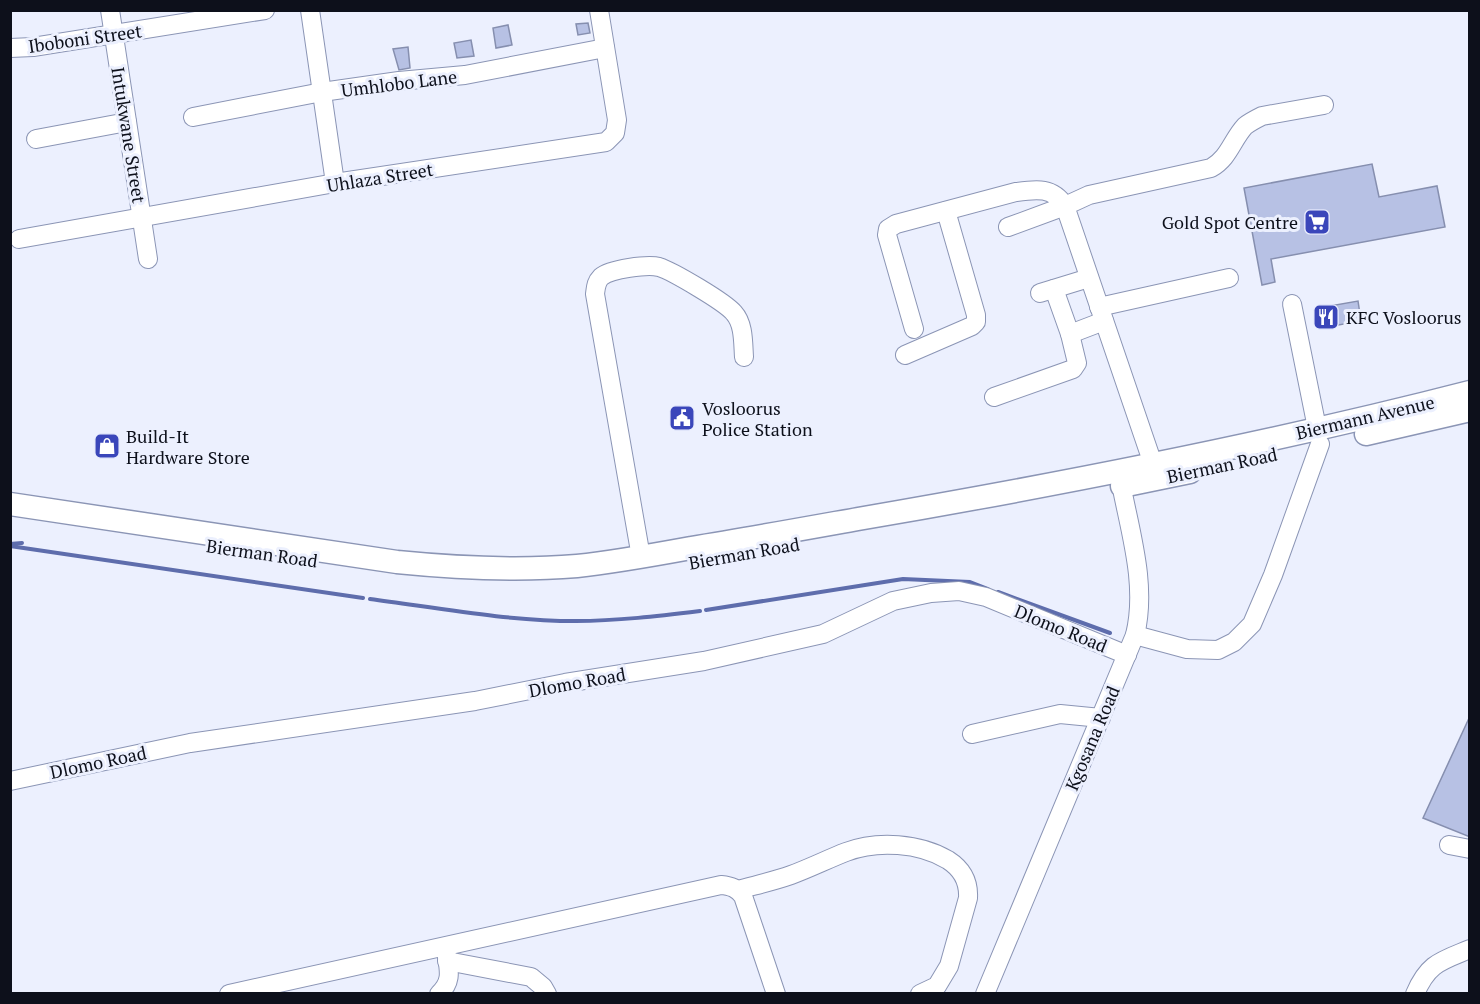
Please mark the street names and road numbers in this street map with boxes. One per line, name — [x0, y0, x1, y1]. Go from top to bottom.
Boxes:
street label: Iboboni Street — [27, 18, 144, 58]
street label: Umhlobo Lane — [340, 64, 458, 102]
street label: Intukwane Street — [106, 65, 152, 205]
street label: Uhlaza Street — [325, 157, 435, 197]
street label: Biermann Avenue — [1293, 389, 1437, 445]
street label: Bierman Road — [1165, 442, 1279, 488]
street label: Bierman Road — [687, 531, 801, 575]
street label: Bierman Road — [205, 533, 319, 573]
street label: Dlomo Road — [1011, 598, 1111, 658]
street label: Dlomo Road — [527, 662, 627, 702]
street label: Kgosana Road — [1059, 682, 1125, 794]
street label: Dlomo Road — [48, 740, 148, 784]

